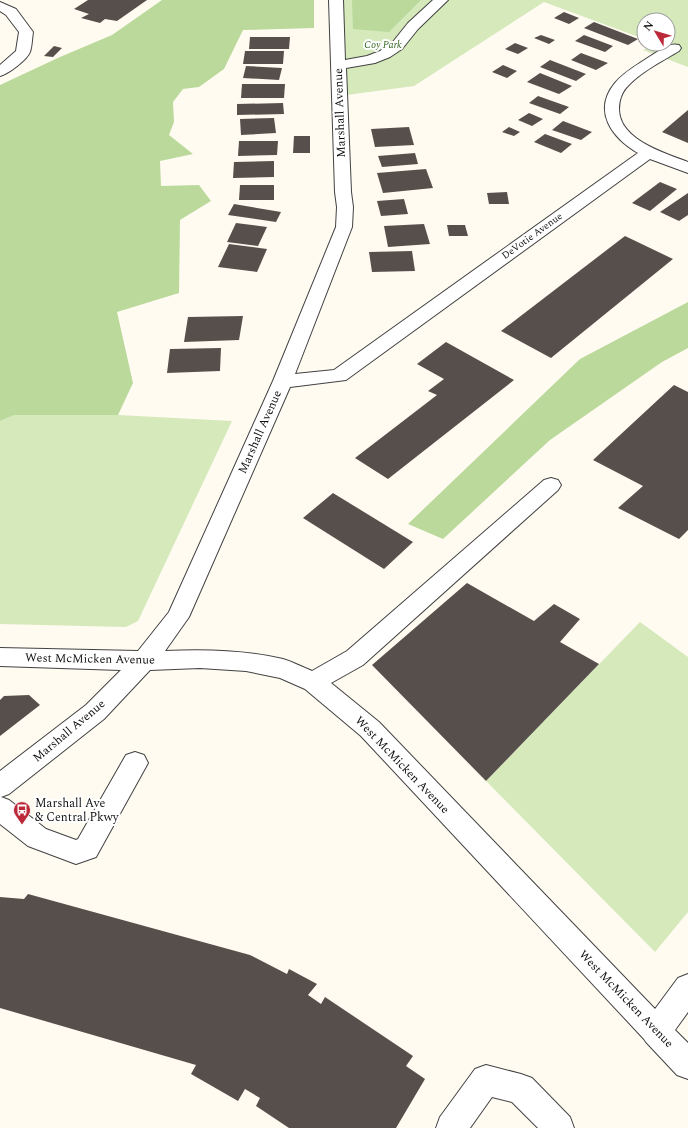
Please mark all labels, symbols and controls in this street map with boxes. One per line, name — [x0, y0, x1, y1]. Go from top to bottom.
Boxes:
north arrow — [636, 12, 676, 52]
text: N — [639, 17, 658, 35]
park label: Coy Park — [364, 37, 402, 53]
street label: Marshall Avenue — [329, 68, 351, 158]
street label: DeVotie Avenue — [498, 208, 566, 264]
street label: Marshall Avenue — [233, 387, 287, 477]
street label: West McMicken Avenue — [25, 648, 155, 670]
street label: Marshall Avenue — [29, 695, 110, 767]
street label: West McMicken Avenue — [350, 712, 454, 818]
place label: Marshall Ave & Central Pkwy — [35, 794, 120, 827]
bus stop icon: Marshall Ave & Central Pkwy — [12, 800, 32, 825]
street label: West McMicken Avenue — [574, 946, 678, 1052]

